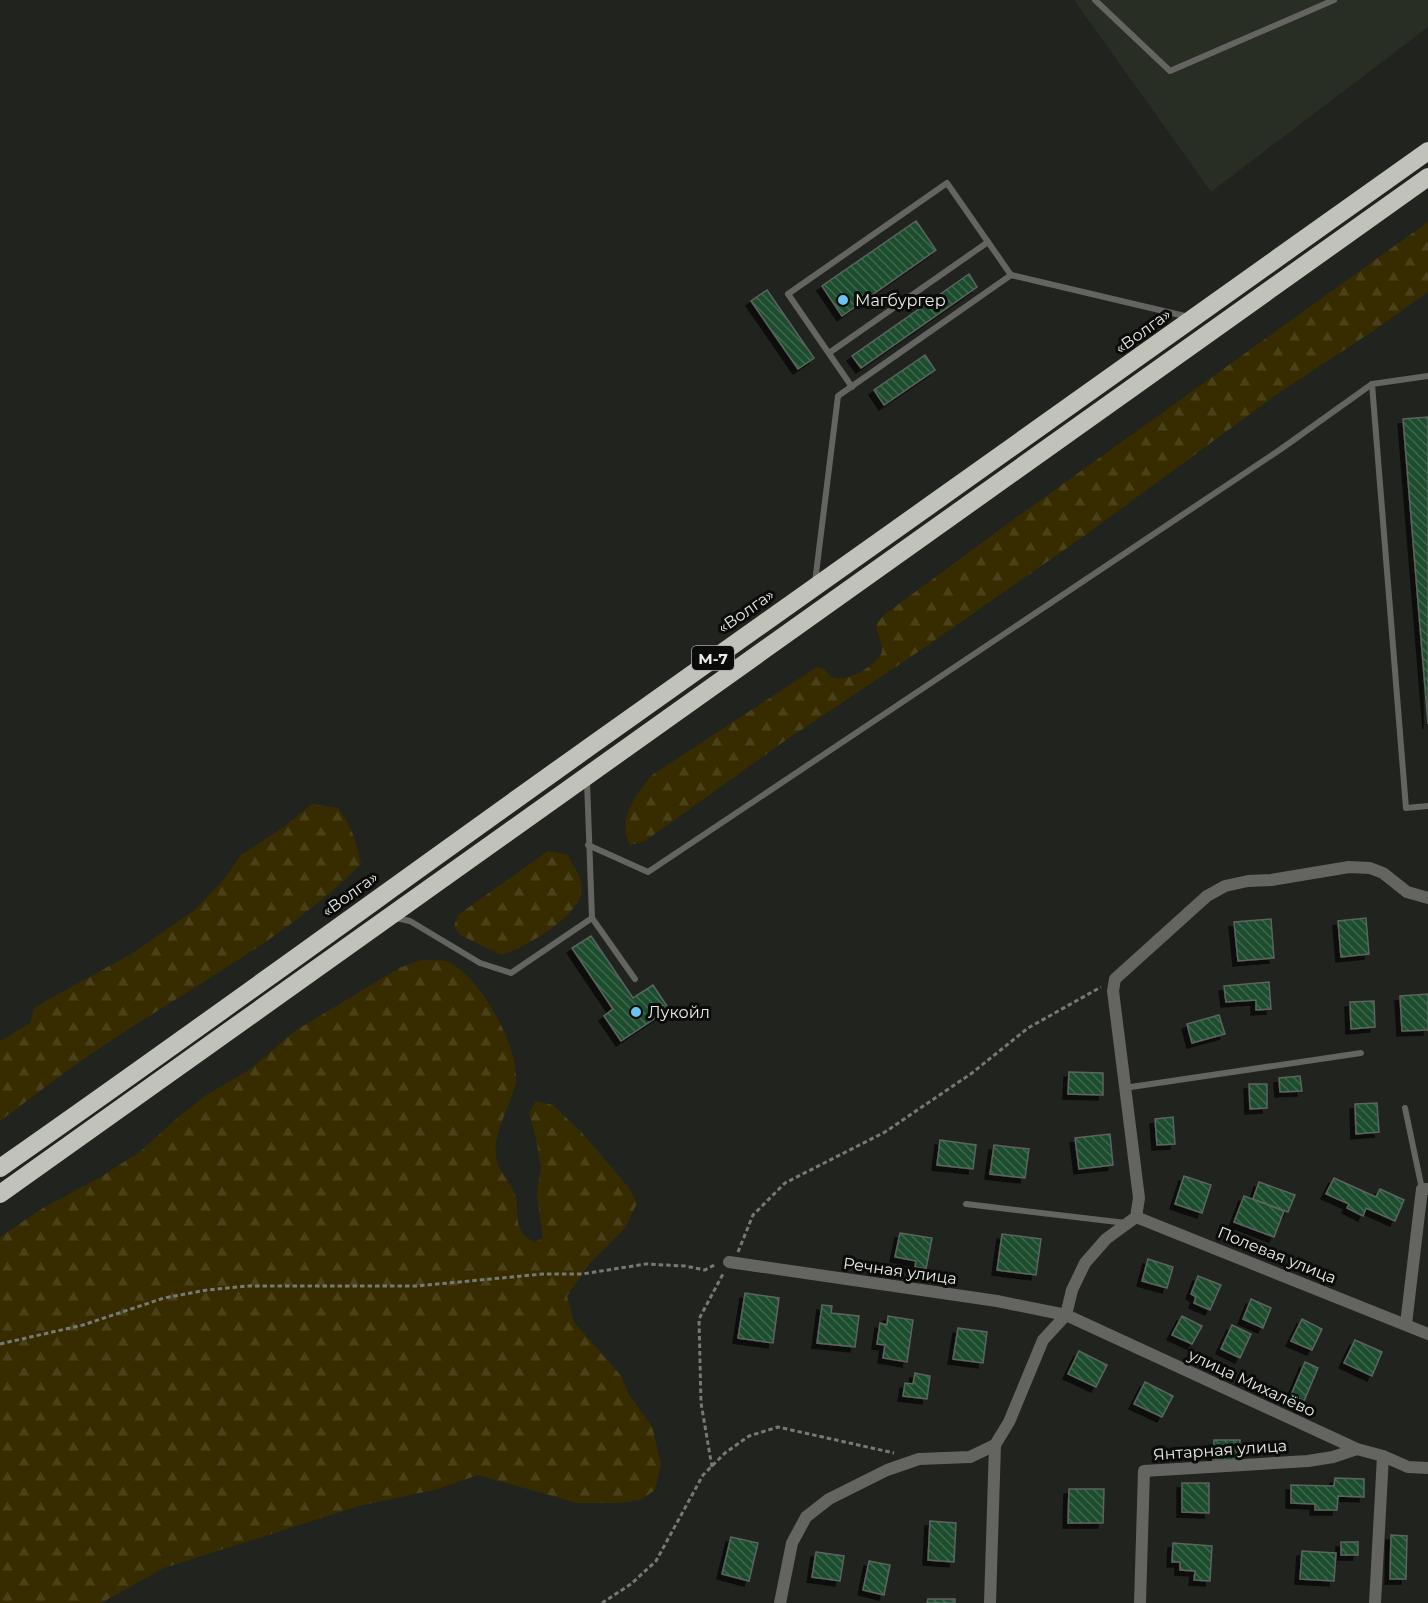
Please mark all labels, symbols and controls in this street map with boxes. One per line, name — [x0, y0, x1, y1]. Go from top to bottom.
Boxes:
place label: Магбургер — [855, 291, 946, 310]
marker: Магбургер — [836, 293, 850, 307]
street label: «Волга» — [1111, 304, 1175, 358]
street label: «Волга» — [714, 585, 778, 637]
road number: М-7 — [692, 646, 734, 670]
street label: «Волга» — [318, 867, 382, 921]
place label: Лукойл — [648, 1003, 710, 1022]
marker: Лукойл — [629, 1005, 643, 1019]
street label: Полевая улица — [1215, 1223, 1339, 1287]
street label: Речная улица — [842, 1254, 958, 1288]
street label: улица Михалёво — [1185, 1345, 1319, 1421]
street label: Янтарная улица — [1152, 1436, 1288, 1464]

